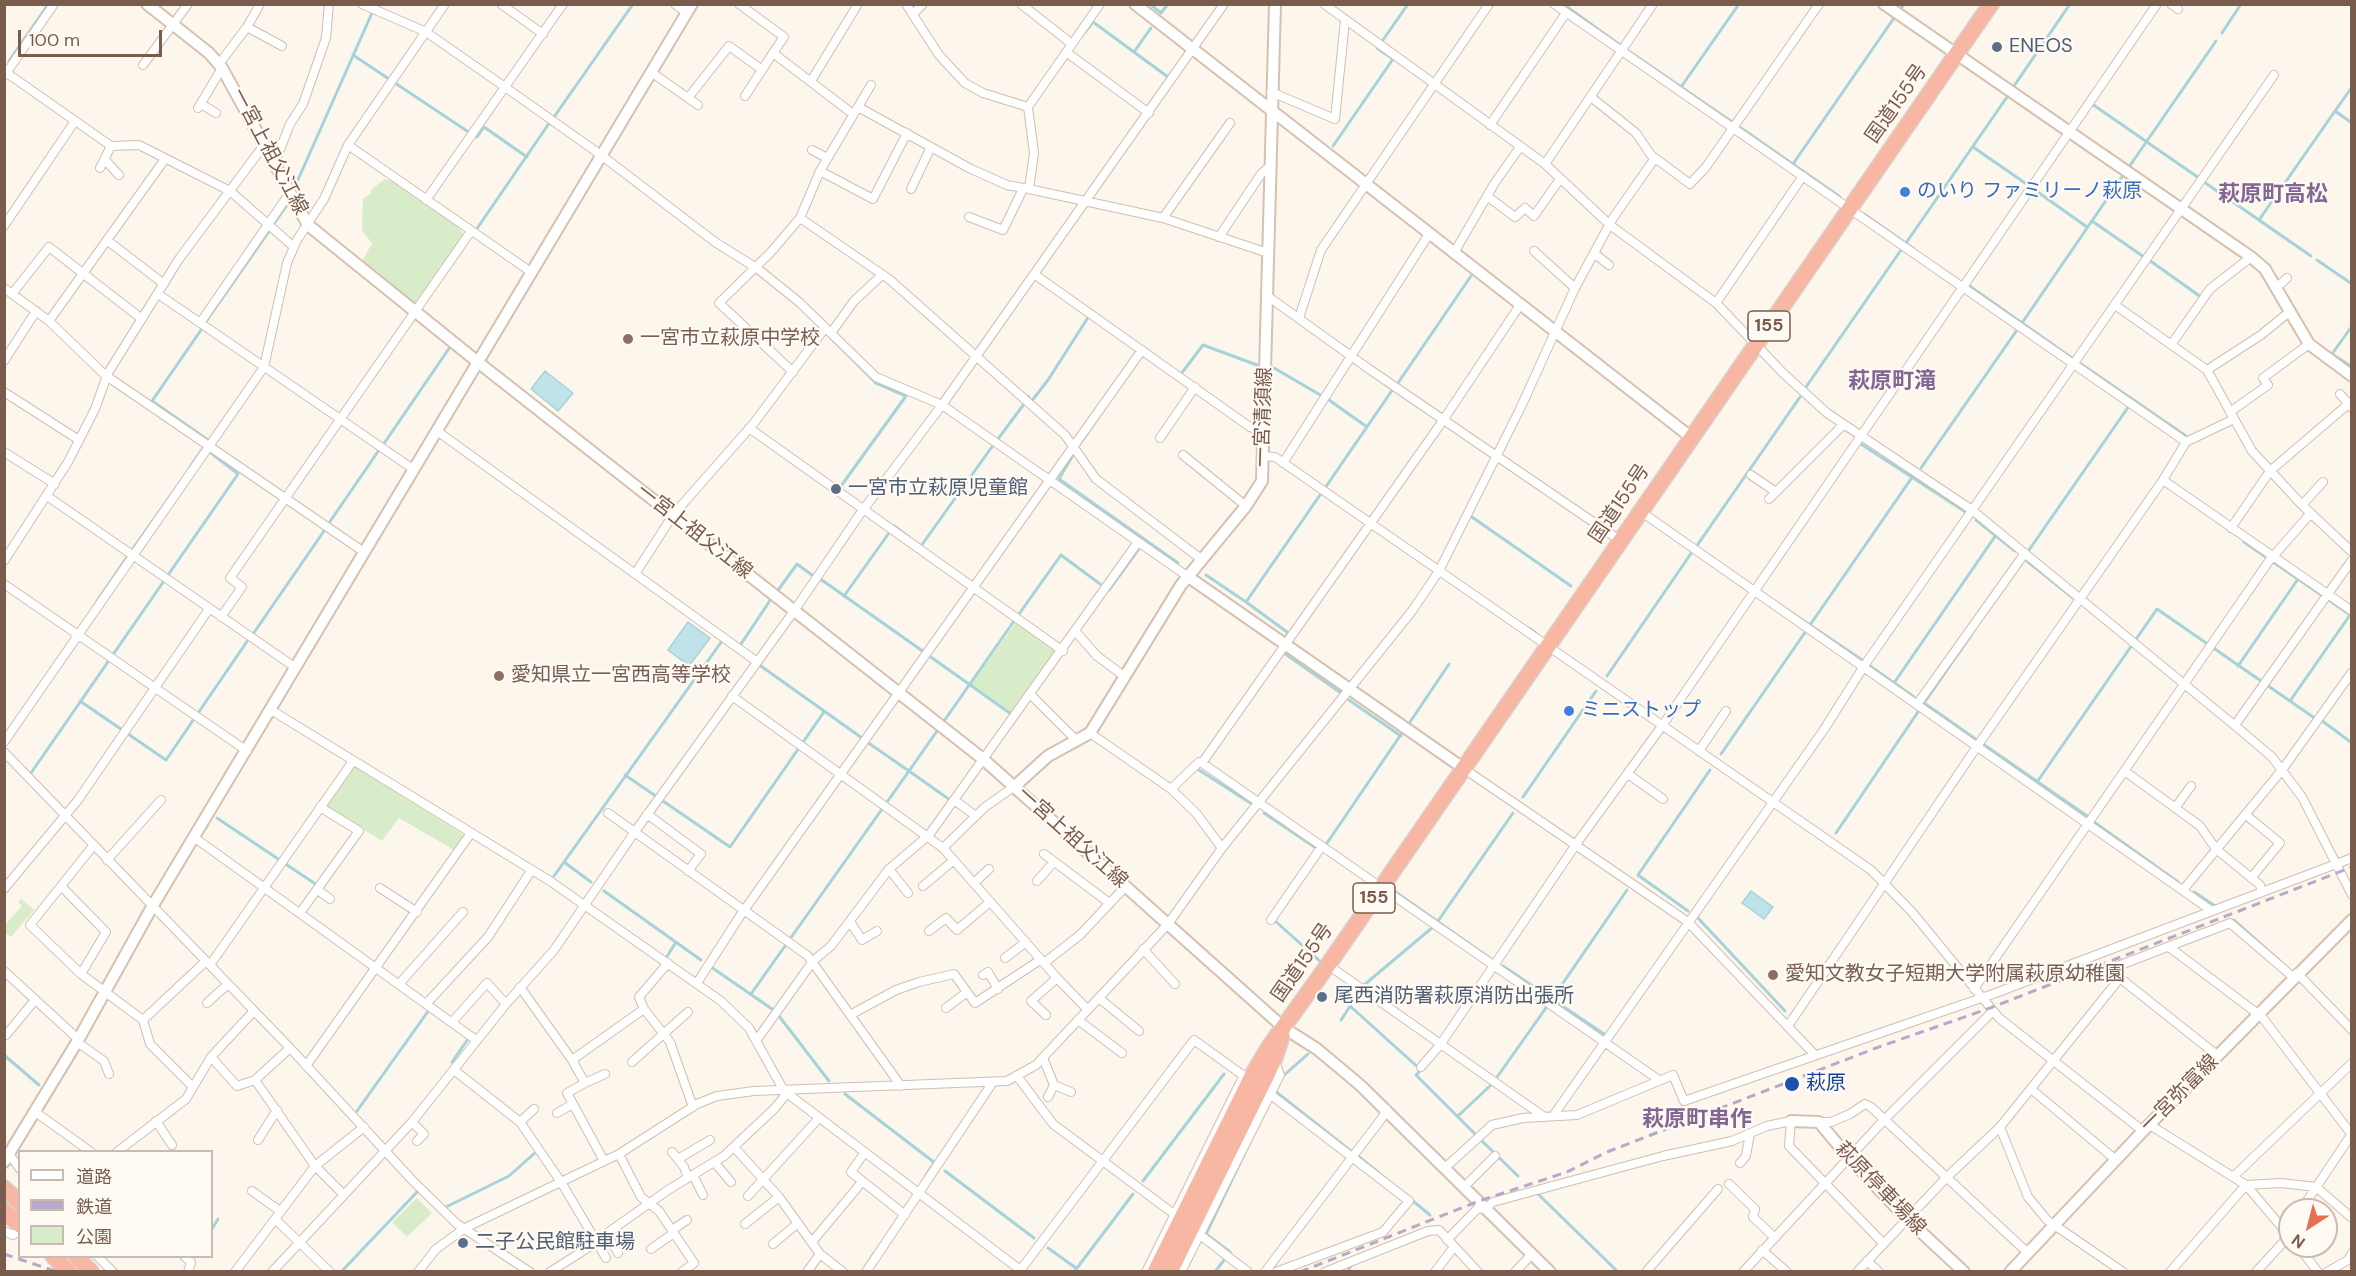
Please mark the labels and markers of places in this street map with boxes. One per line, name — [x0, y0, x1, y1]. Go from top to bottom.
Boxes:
place label: ENEOS — [2009, 35, 2072, 59]
marker: ENEOS — [1990, 40, 2004, 54]
place label: のいり ファミリーノ萩原 — [1917, 180, 2142, 204]
marker: のいり ファミリーノ萩原 — [1898, 185, 1912, 199]
place label: 一宮市立萩原中学校 — [640, 327, 820, 351]
marker: 一宮市立萩原中学校 — [621, 332, 635, 346]
place label: 一宮市立萩原児童館 — [848, 477, 1028, 501]
marker: 一宮市立萩原児童館 — [829, 482, 843, 496]
place label: 愛知県立一宮西高等学校 — [511, 664, 731, 688]
marker: 愛知県立一宮西高等学校 — [492, 669, 506, 683]
place label: ミニストップ — [1581, 699, 1701, 723]
marker: ミニストップ — [1562, 704, 1576, 718]
place label: 愛知文教女子短期大学附属萩原幼稚園 — [1785, 963, 2125, 987]
marker: 愛知文教女子短期大学附属萩原幼稚園 — [1766, 968, 1780, 982]
place label: 尾西消防署萩原消防出張所 — [1334, 985, 1574, 1009]
marker: 尾西消防署萩原消防出張所 — [1315, 990, 1329, 1004]
place label: 萩原 — [1806, 1072, 1846, 1096]
marker: 萩原 — [1783, 1075, 1801, 1093]
place label: 二子公民館駐車場 — [475, 1231, 635, 1255]
marker: 二子公民館駐車場 — [456, 1236, 470, 1250]

